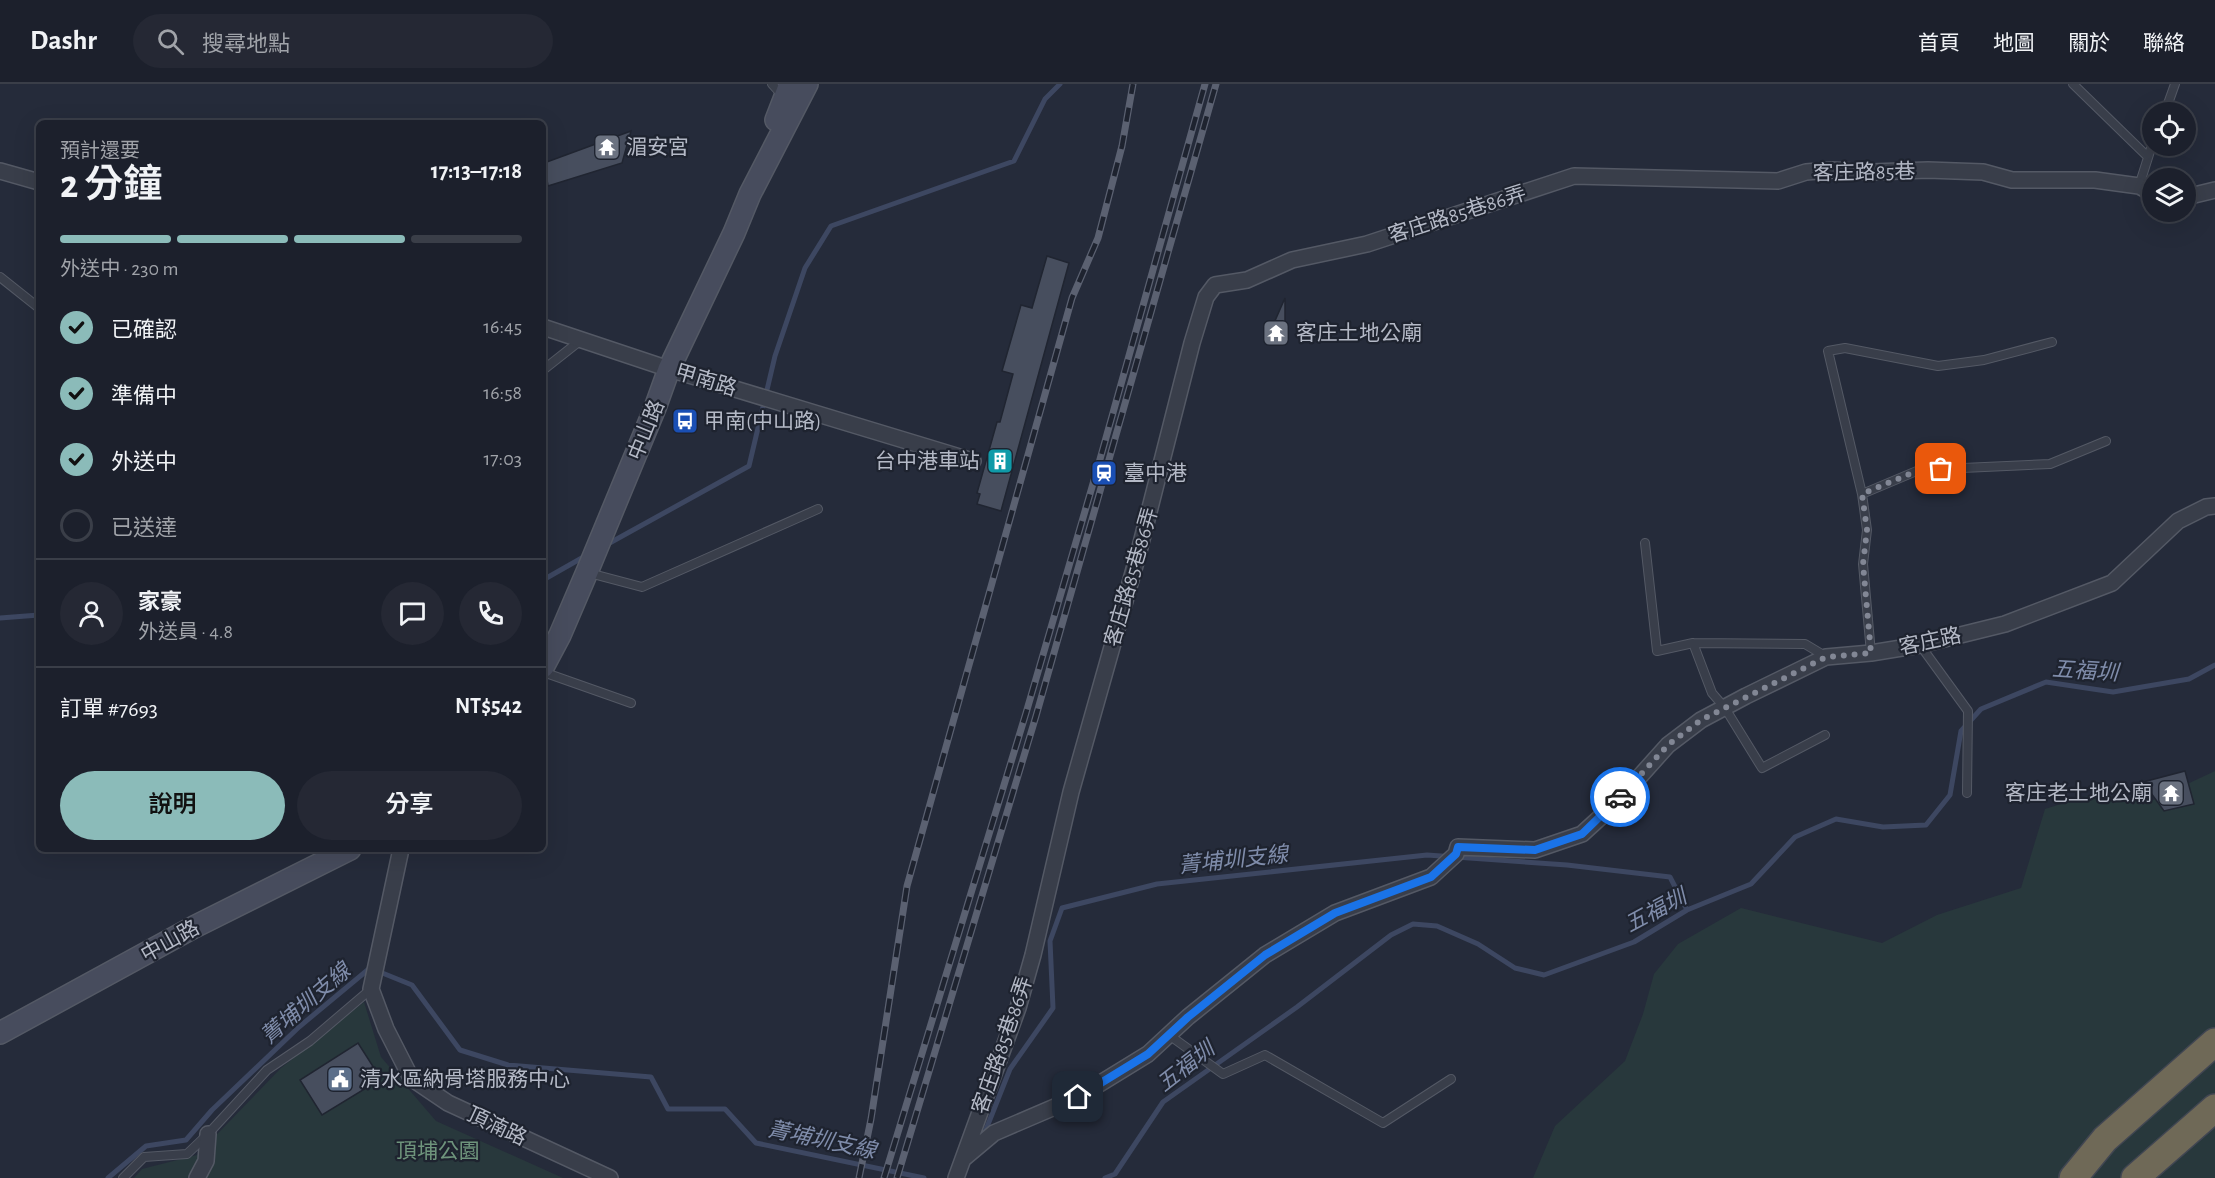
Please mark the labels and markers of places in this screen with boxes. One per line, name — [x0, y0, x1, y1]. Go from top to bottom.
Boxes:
temple icon: 湄安宮 — [592, 132, 622, 162]
place label: 湄安宮 — [626, 136, 689, 158]
temple icon: 客庄土地公廟 — [1261, 318, 1291, 348]
place label: 客庄土地公廟 — [1296, 321, 1422, 344]
bus stop icon: 甲南(中山路) — [670, 406, 700, 436]
place label: 甲南(中山路) — [704, 410, 821, 432]
pin — [1915, 443, 1966, 494]
building icon: 台中港車站 — [985, 446, 1015, 476]
place label: 台中港車站 — [875, 450, 980, 472]
station icon: 臺中港 — [1089, 458, 1119, 488]
place label: 臺中港 — [1124, 462, 1187, 484]
temple icon: 客庄老土地公廟 — [2156, 778, 2186, 808]
place label: 客庄老土地公廟 — [2005, 781, 2152, 804]
public building icon: 清水區納骨塔服務中心 — [325, 1064, 355, 1094]
place label: 清水區納骨塔服務中心 — [360, 1068, 570, 1090]
pin — [1052, 1071, 1103, 1122]

